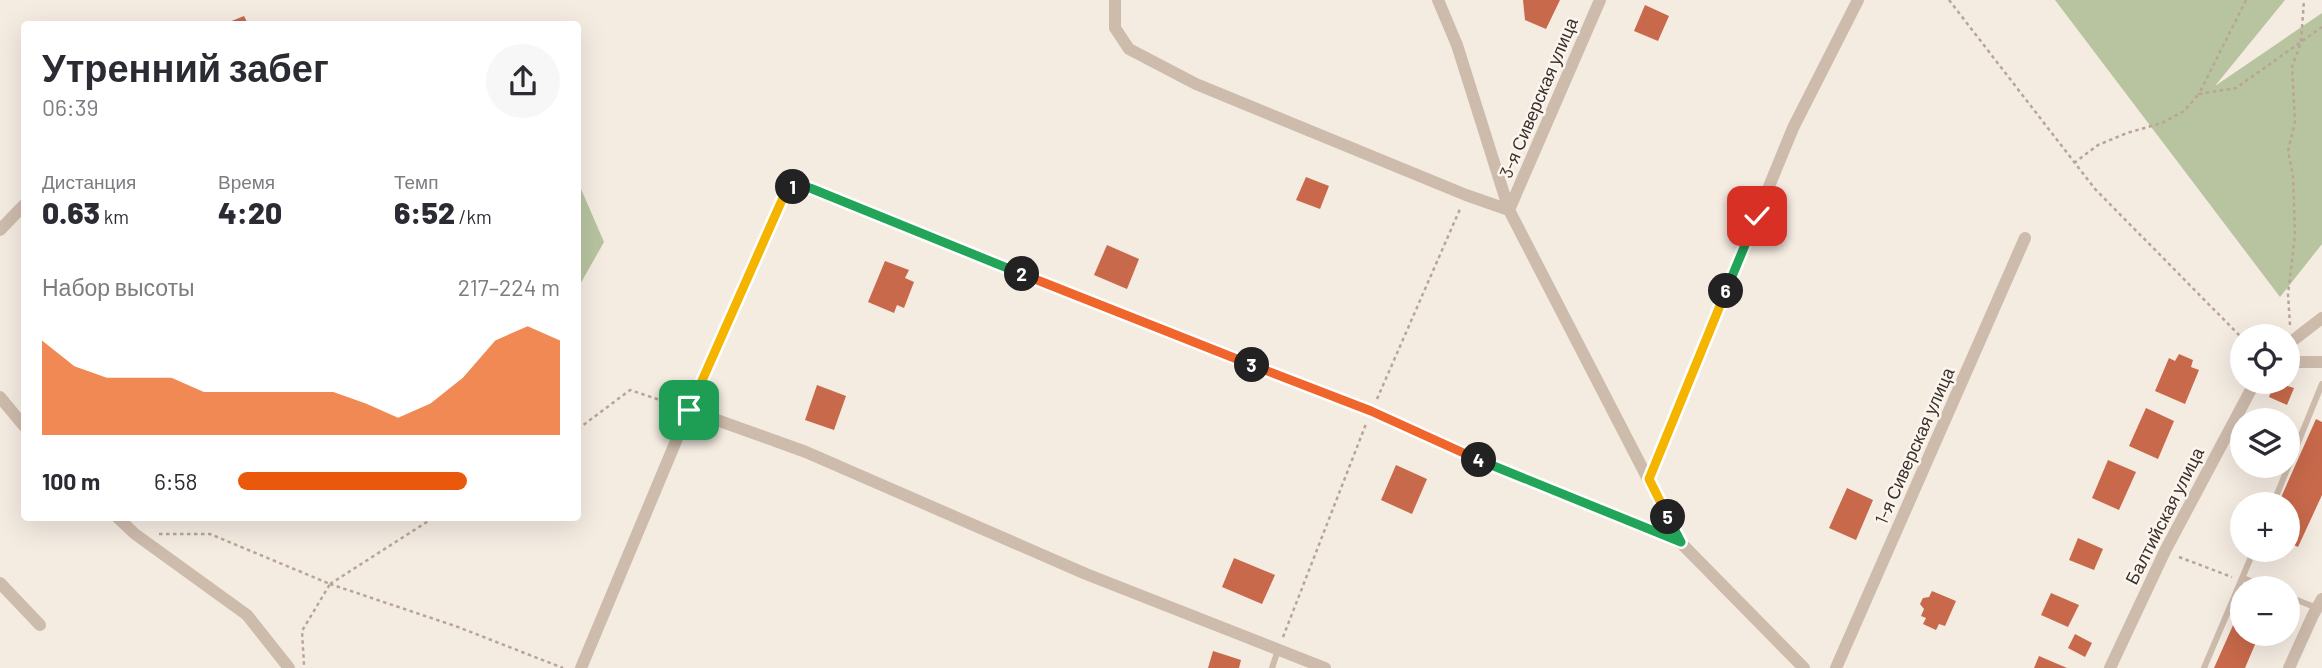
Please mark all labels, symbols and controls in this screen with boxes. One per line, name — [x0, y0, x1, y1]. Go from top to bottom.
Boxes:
street label: 3-я Сиверская улица — [1494, 13, 1582, 181]
text: Утренний забег — [42, 44, 329, 90]
button: share — [486, 44, 560, 118]
text: 06:39 — [42, 93, 98, 121]
text: Дистанция — [42, 170, 136, 193]
text: Время — [218, 170, 275, 193]
text: Темп — [394, 170, 438, 193]
pin: 1 — [776, 170, 810, 204]
text: 1 — [789, 175, 796, 198]
pin — [1727, 186, 1787, 246]
text: 0.63 — [42, 194, 100, 230]
text: 4:20 — [218, 194, 282, 230]
text: 6:52 — [394, 194, 455, 230]
icon: check — [1738, 197, 1776, 235]
text: km — [100, 205, 129, 228]
text: /km — [455, 205, 492, 228]
pin: 2 — [1004, 256, 1040, 292]
text: 2 — [1016, 262, 1027, 285]
text: Набор высоты — [42, 273, 195, 301]
text: 217–224 m — [458, 273, 560, 301]
pin: 6 — [1708, 274, 1744, 308]
text: 6 — [1720, 279, 1731, 302]
map controls — [2230, 324, 2300, 646]
button: locate — [2230, 324, 2300, 394]
pin: 3 — [1234, 348, 1270, 382]
text: 3 — [1246, 353, 1257, 376]
street label: 1-я Сиверская улица — [1870, 363, 1959, 527]
pin — [659, 380, 719, 440]
icon: arrive — [670, 391, 708, 429]
button: layers — [2230, 408, 2300, 478]
pin: 4 — [1462, 442, 1496, 477]
street label: Балтийская улица — [2120, 442, 2209, 588]
text: 4 — [1473, 448, 1484, 471]
text: 100 m — [42, 467, 100, 495]
text: 6:58 — [154, 467, 197, 495]
button: + — [2230, 492, 2300, 562]
pin: 5 — [1650, 500, 1686, 534]
text: 5 — [1662, 505, 1673, 528]
button: − — [2230, 576, 2300, 646]

